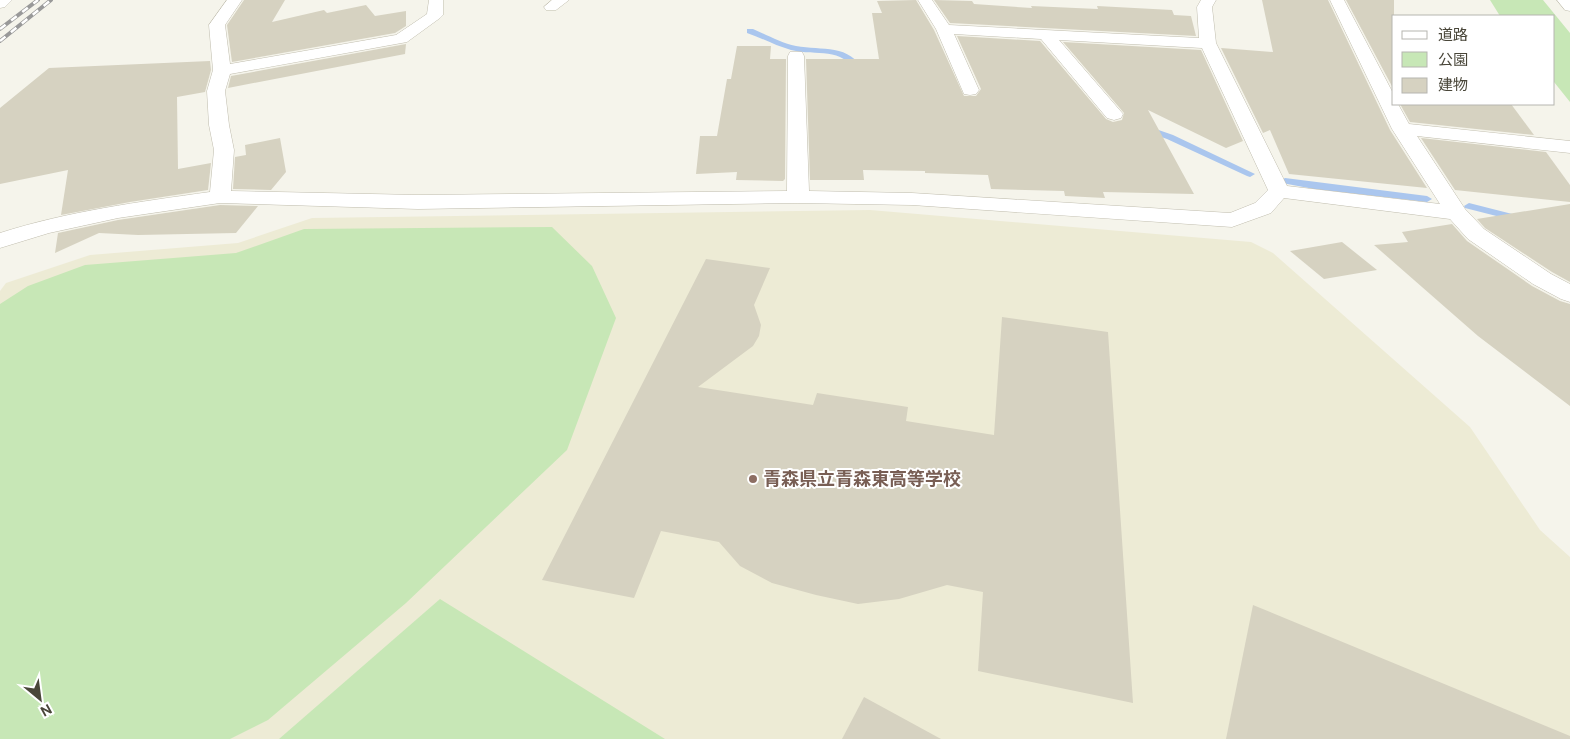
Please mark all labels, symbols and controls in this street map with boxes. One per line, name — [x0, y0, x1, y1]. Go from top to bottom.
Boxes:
legend — [1392, 15, 1555, 105]
text: 道路 — [1438, 25, 1468, 45]
text: 公園 — [1438, 50, 1468, 70]
text: 建物 — [1438, 75, 1468, 95]
place label: 青森県立青森東高等学校 — [763, 467, 961, 491]
marker: 青森県立青森東高等学校 — [747, 473, 759, 485]
north arrow — [15, 674, 65, 724]
text: N — [37, 700, 55, 721]

